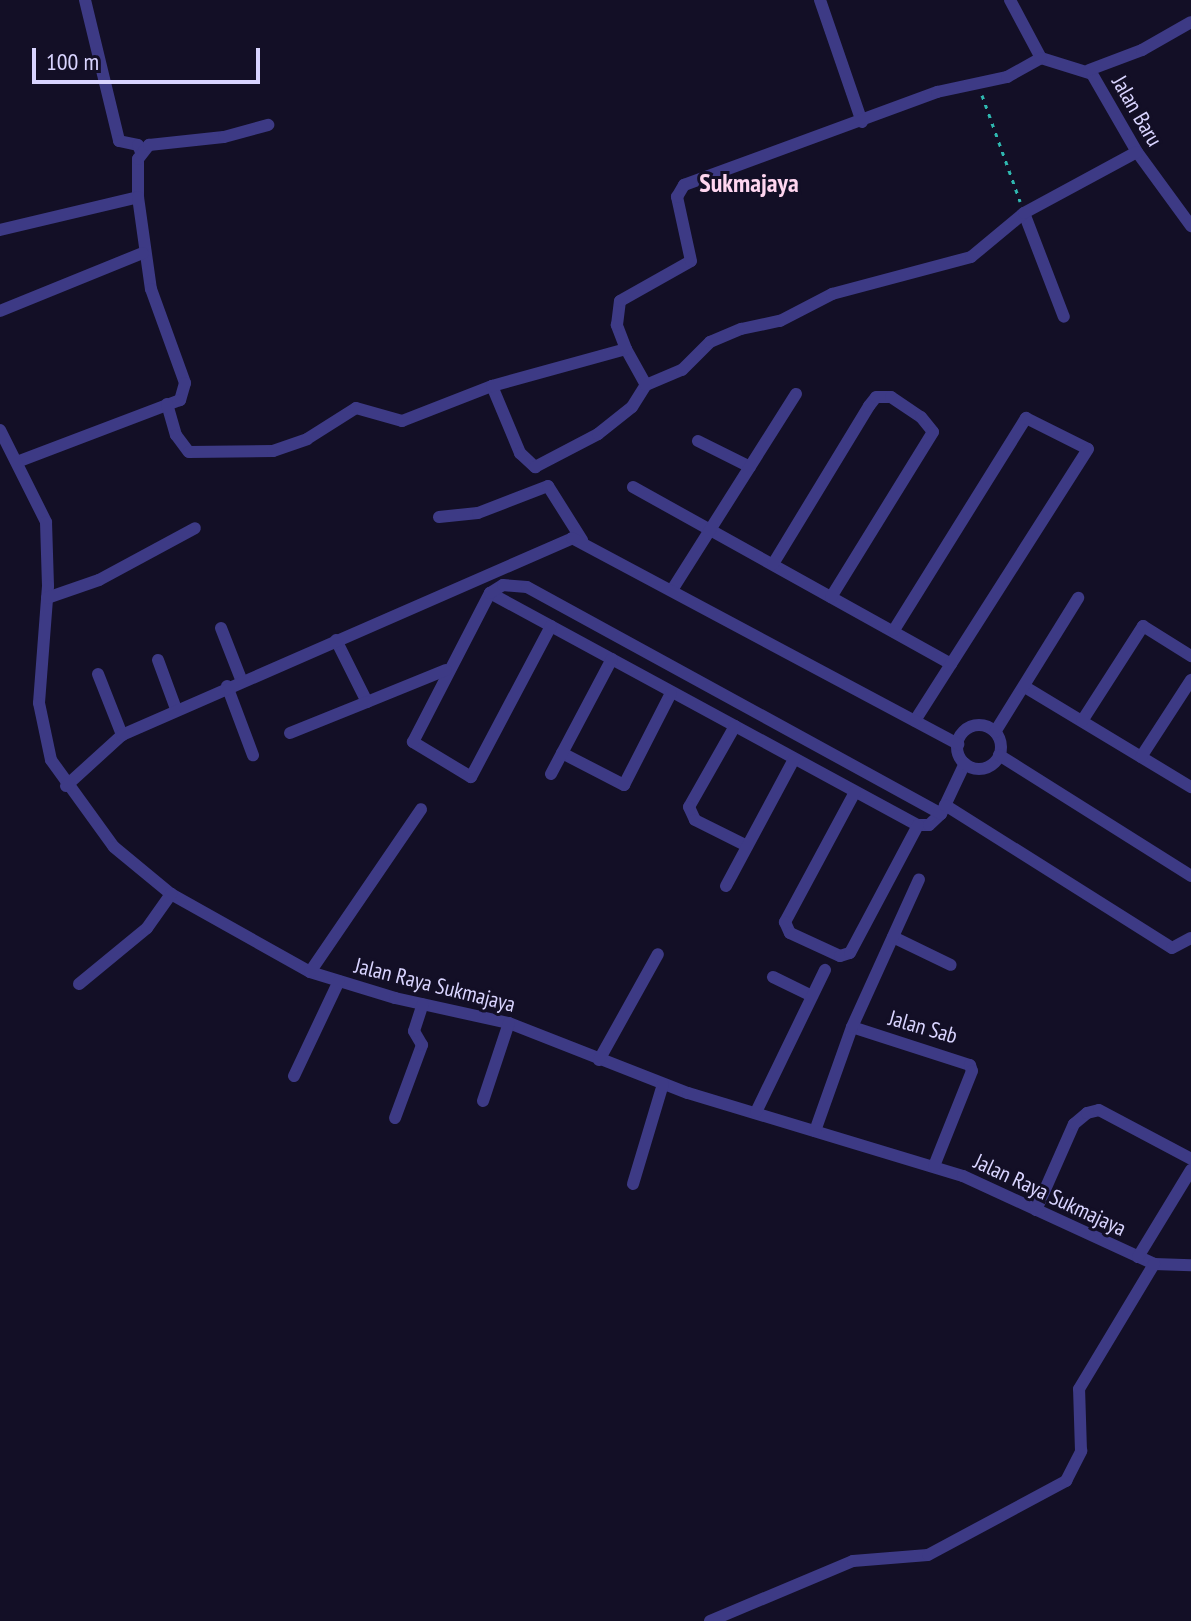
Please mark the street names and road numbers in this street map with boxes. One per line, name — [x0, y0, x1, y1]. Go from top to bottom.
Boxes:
street label: Jalan Baru — [1106, 71, 1168, 151]
street label: Jalan Raya Sukmajaya — [352, 952, 518, 1018]
street label: Jalan Sab — [886, 1005, 960, 1049]
street label: Jalan Raya Sukmajaya — [970, 1148, 1130, 1242]

